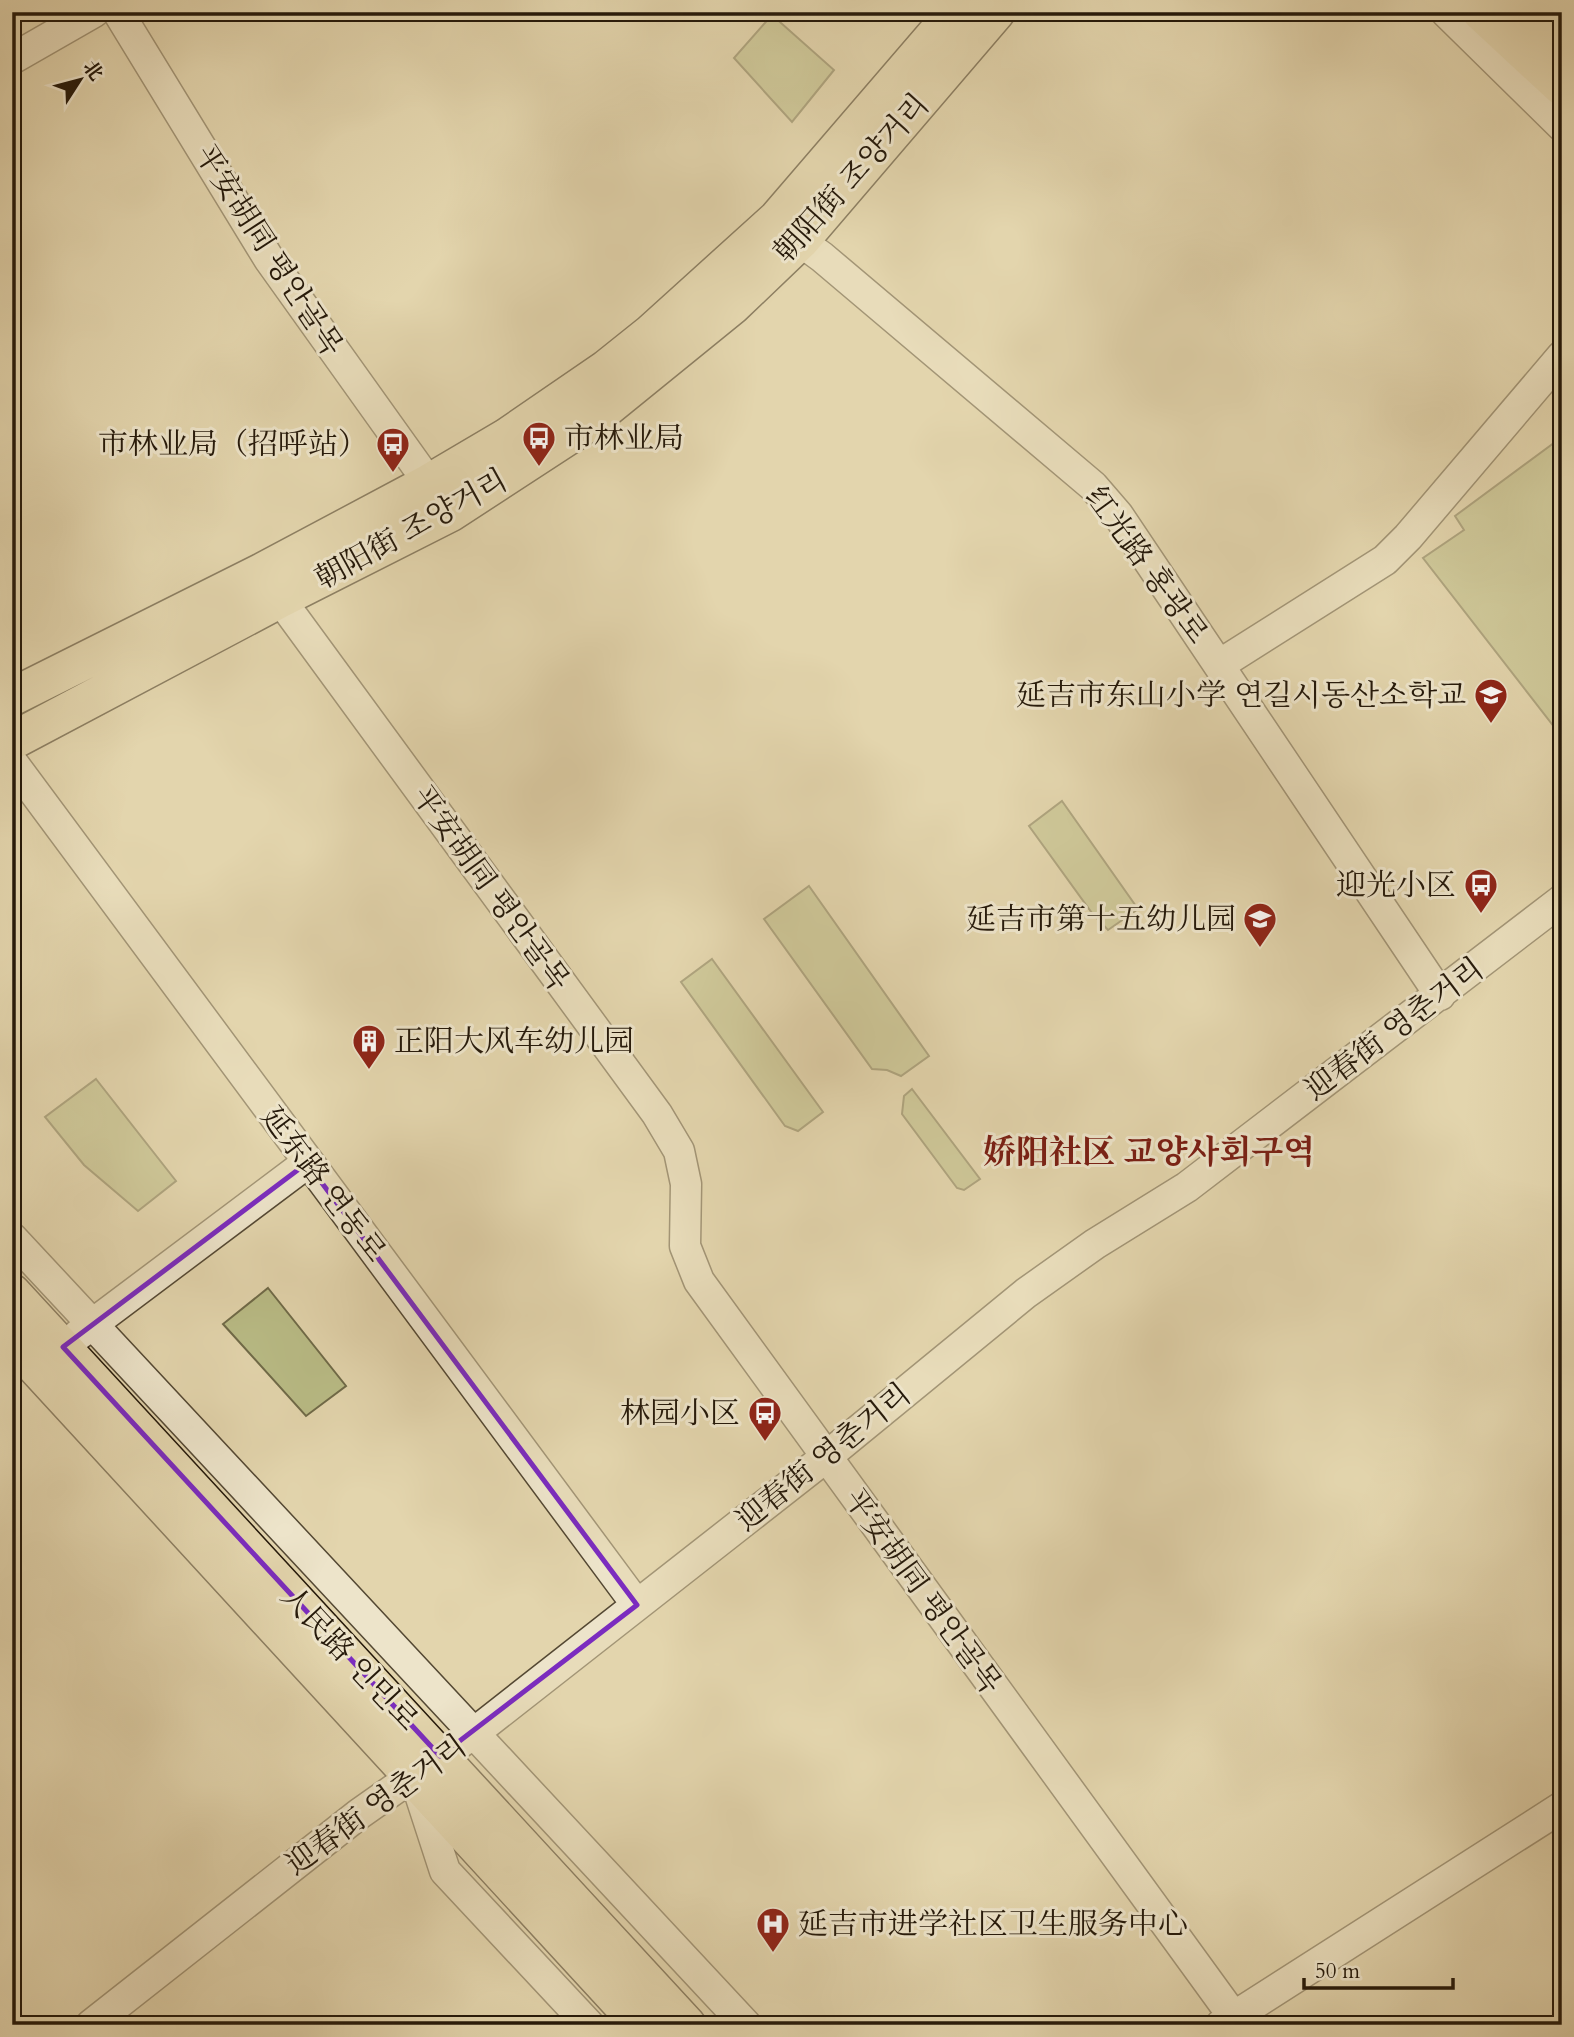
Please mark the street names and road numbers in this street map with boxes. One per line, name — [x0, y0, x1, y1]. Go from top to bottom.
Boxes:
street label: 朝阳街 조양거리 — [765, 85, 938, 272]
street label: 平安胡同 평안골목 — [185, 137, 352, 364]
street label: 朝阳街 조양거리 — [308, 460, 515, 599]
street label: 红光路 홍광로 — [1076, 478, 1218, 652]
street label: 平安胡同 평안골목 — [402, 778, 579, 999]
street label: 迎春街 영춘거리 — [1297, 949, 1492, 1110]
street label: 延东路 연동로 — [252, 1098, 396, 1271]
street label: 迎春街 영춘거리 — [727, 1374, 919, 1541]
street label: 平安胡同 평안골목 — [834, 1481, 1011, 1702]
street label: 人民路 인민로 — [272, 1577, 428, 1740]
street label: 迎春街 영춘거리 — [278, 1726, 475, 1885]

